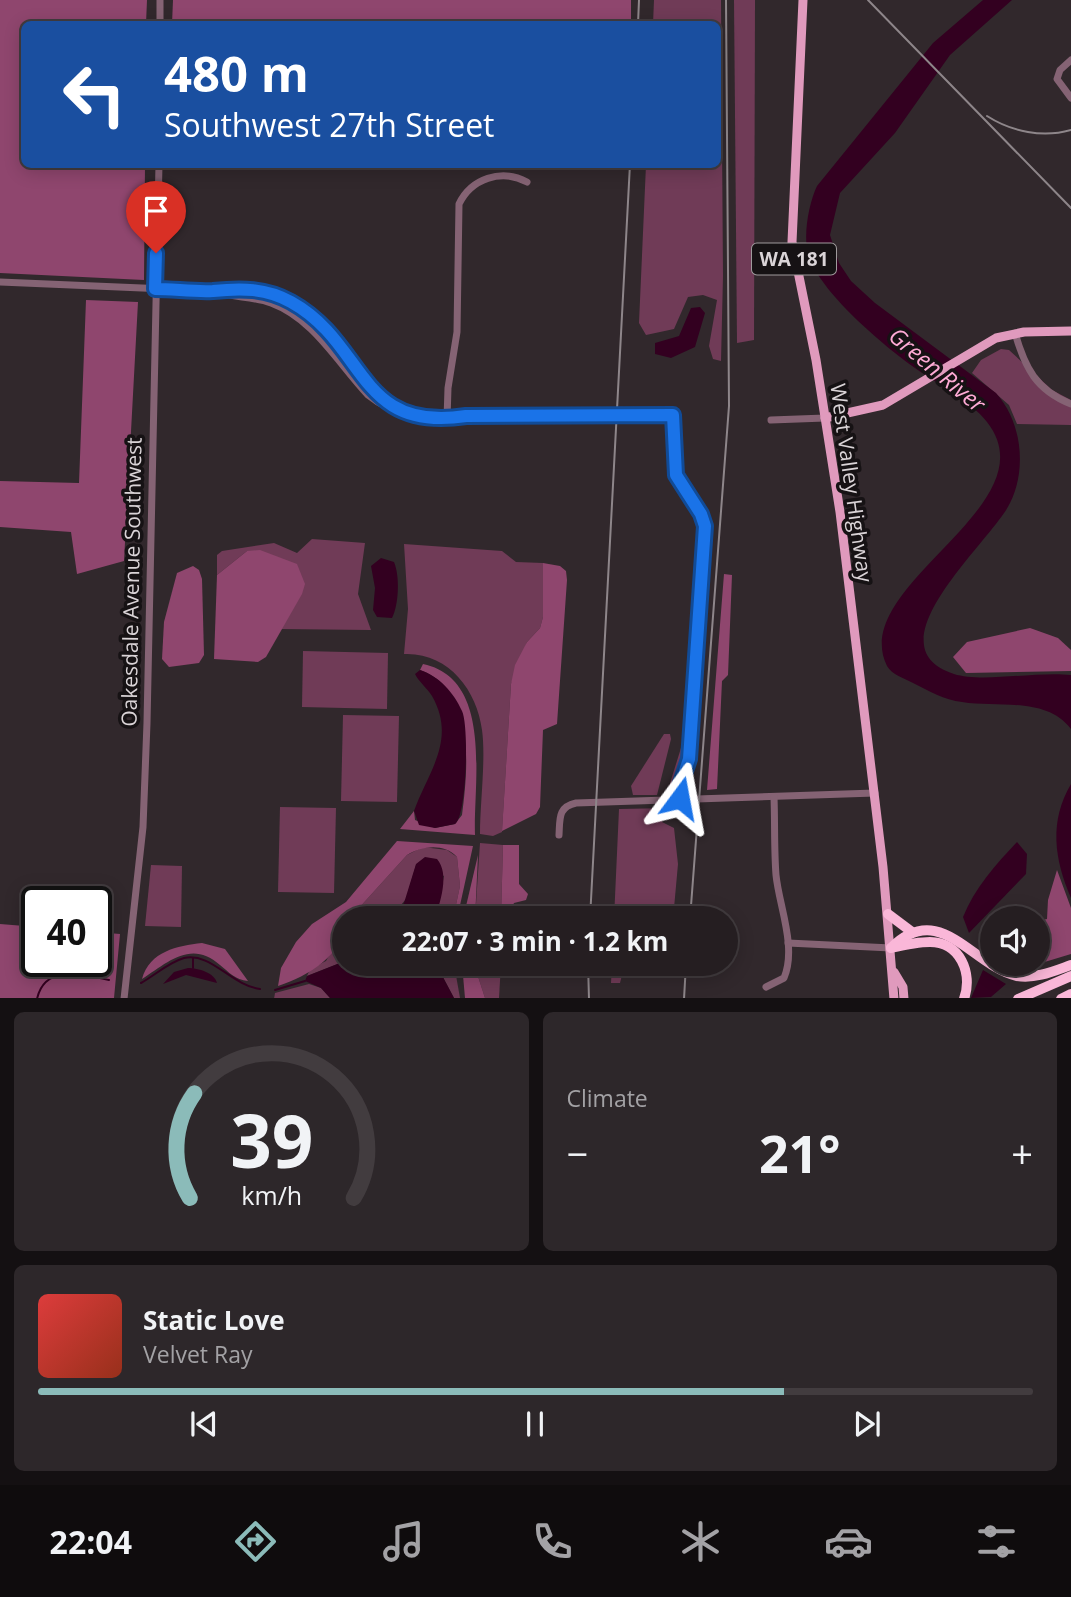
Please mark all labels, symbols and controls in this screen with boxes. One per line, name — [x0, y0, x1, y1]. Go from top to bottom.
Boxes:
text: 480 m — [164, 40, 309, 106]
icon: left — [49, 49, 140, 140]
text: Southwest 27th Street — [164, 103, 495, 146]
pin — [126, 181, 186, 253]
icon: arrive — [137, 192, 175, 230]
road number: WA 181 — [752, 244, 836, 274]
water label: Green River — [883, 319, 993, 420]
street label: West Valley Highway — [824, 382, 880, 584]
street label: Oakesdale Avenue Southwest — [114, 437, 148, 727]
position arrow — [643, 761, 717, 835]
speed limit sign: 40 — [21, 886, 112, 977]
map controls — [980, 906, 1050, 976]
button: sound — [980, 906, 1050, 976]
text: 22:07 · 3 min · 1.2 km — [402, 923, 668, 959]
text: Climate — [567, 1082, 648, 1114]
text: 39 — [230, 1090, 313, 1189]
text: 21° — [759, 1117, 841, 1188]
text: − — [567, 1127, 588, 1179]
text: + — [1011, 1127, 1033, 1179]
text: km/h — [241, 1177, 302, 1211]
text: Static Love — [143, 1302, 285, 1338]
text: Velvet Ray — [143, 1338, 253, 1370]
icon: previous — [185, 1405, 223, 1443]
icon: pause — [516, 1405, 554, 1443]
icon: next — [848, 1405, 886, 1443]
icon: directions — [231, 1517, 280, 1566]
icon: music — [379, 1517, 428, 1566]
icon: phone — [528, 1517, 577, 1566]
icon: climate — [676, 1517, 725, 1566]
icon: car — [824, 1517, 873, 1566]
icon: filters — [972, 1517, 1021, 1566]
text: 22:04 — [50, 1520, 132, 1563]

